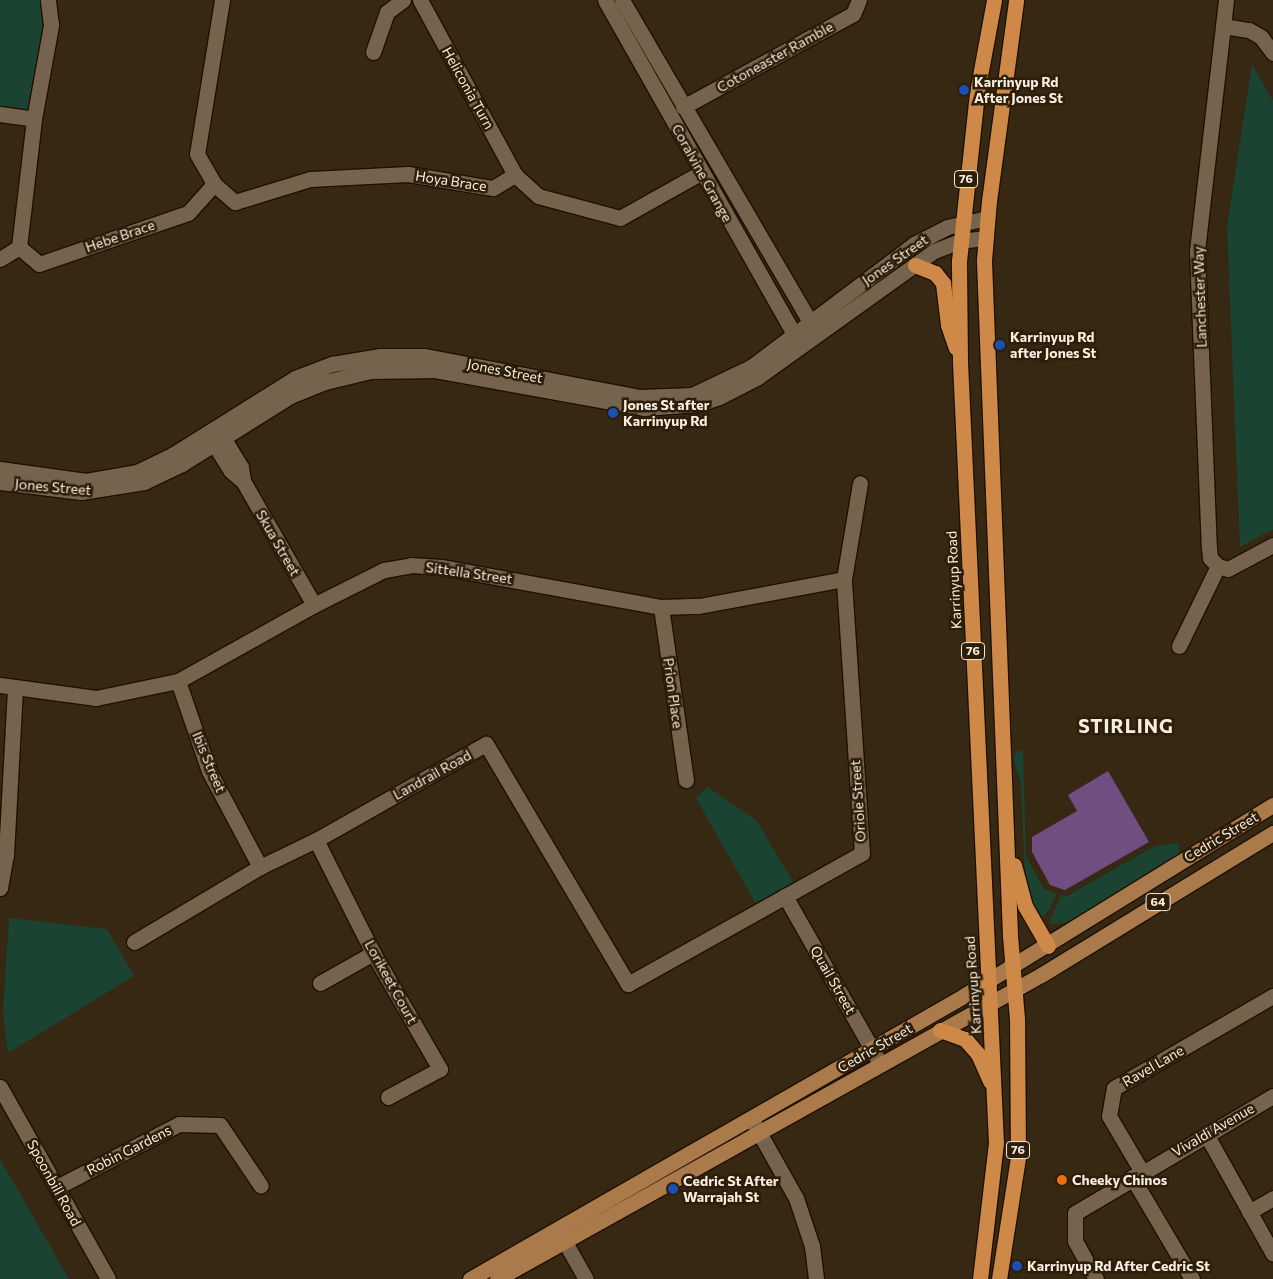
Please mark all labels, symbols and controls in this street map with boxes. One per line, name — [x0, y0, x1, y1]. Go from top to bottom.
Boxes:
street label: Cotoneaster Ramble — [714, 18, 836, 96]
street label: Heliconia Turn — [439, 44, 497, 132]
place label: Karrinyup Rd After Jones St — [974, 74, 1063, 106]
marker: Karrinyup Rd After Jones St — [958, 84, 970, 96]
street label: Coralvine Grange — [668, 121, 736, 225]
street label: Hoya Brace — [414, 167, 488, 195]
road number: 76 — [954, 170, 978, 188]
street label: Hebe Brace — [83, 216, 157, 256]
street label: Jones Street — [859, 231, 931, 289]
street label: Lanchester Way — [1190, 246, 1210, 348]
place label: Karrinyup Rd after Jones St — [1010, 329, 1096, 362]
marker: Karrinyup Rd after Jones St — [994, 339, 1006, 351]
street label: Jones Street — [466, 355, 544, 387]
place label: Jones St after Karrinyup Rd — [623, 397, 709, 430]
marker: Jones St after Karrinyup Rd — [607, 407, 619, 419]
street label: Jones Street — [14, 475, 92, 499]
street label: Skua Street — [252, 507, 304, 579]
street label: Karrinyup Road — [943, 531, 965, 629]
street label: Sittella Street — [425, 559, 513, 587]
road number: 76 — [960, 641, 986, 660]
street label: Prion Place — [660, 657, 686, 729]
district label: STIRLING — [1077, 715, 1175, 737]
street label: Ibis Street — [189, 729, 229, 795]
street label: Landrail Road — [390, 747, 474, 803]
street label: Oriole Street — [847, 759, 869, 843]
street label: Cedric Street — [1181, 808, 1261, 866]
road number: 64 — [1146, 892, 1170, 912]
street label: Karrinyup Road — [961, 935, 985, 1035]
street label: Lorikeet Court — [361, 937, 421, 1027]
street label: Quail Street — [807, 943, 859, 1017]
street label: Cedric Street — [835, 1020, 915, 1076]
street label: Ravel Lane — [1119, 1042, 1187, 1090]
street label: Vivaldi Avenue — [1169, 1100, 1257, 1160]
street label: Robin Gardens — [84, 1121, 174, 1179]
street label: Spoonbill Road — [23, 1137, 85, 1229]
road number: 76 — [1006, 1140, 1030, 1160]
place label: Cheeky Chinos — [1072, 1172, 1167, 1188]
place label: Cedric St After Warrajah St — [683, 1173, 779, 1206]
marker: Cheeky Chinos — [1056, 1174, 1068, 1186]
marker: Cedric St After Warrajah St — [667, 1183, 679, 1195]
place label: Karrinyup Rd After Cedric St — [1027, 1258, 1210, 1274]
marker: Karrinyup Rd After Cedric St — [1011, 1260, 1023, 1272]

